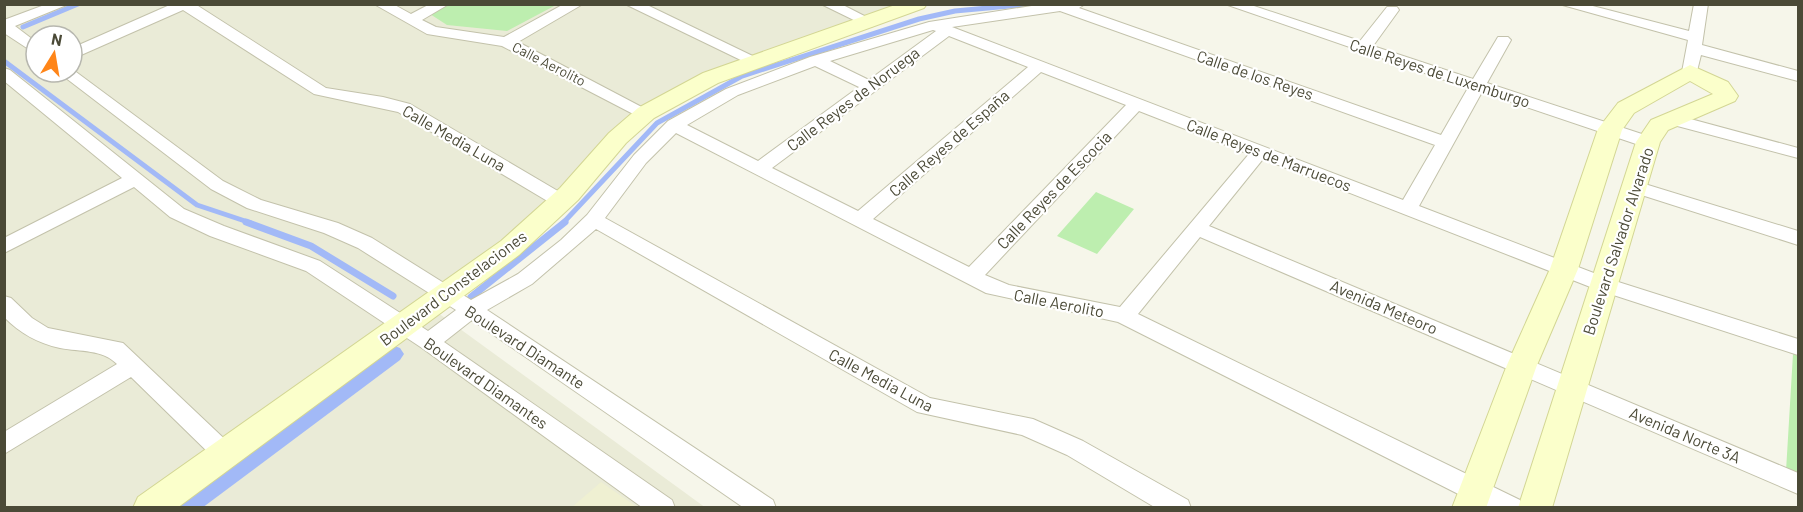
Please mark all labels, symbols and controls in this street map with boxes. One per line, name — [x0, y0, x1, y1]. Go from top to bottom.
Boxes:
north arrow — [24, 24, 84, 84]
text: N — [50, 28, 64, 49]
street label: Calle Reyes de Luxemburgo — [1347, 34, 1533, 111]
street label: Calle Aerolito — [510, 38, 589, 89]
street label: Calle Reyes de Noruega — [783, 43, 923, 155]
street label: Calle de los Reyes — [1194, 46, 1316, 103]
street label: Calle Reyes de España — [885, 85, 1013, 200]
street label: Calle Media Luna — [399, 100, 509, 175]
street label: Calle Reyes de Marruecos — [1184, 114, 1354, 195]
street label: Calle Reyes de Escocia — [992, 127, 1115, 253]
street label: Boulevard Salvador Alvarado — [1578, 145, 1657, 337]
street label: Boulevard Constelaciones — [375, 226, 530, 349]
street label: Avenida Meteoro — [1328, 275, 1441, 338]
street label: Calle Aerolito — [1012, 284, 1106, 321]
street label: Boulevard Diamante — [462, 301, 589, 392]
street label: Boulevard Diamantes — [421, 333, 552, 432]
street label: Calle Media Luna — [826, 344, 937, 415]
street label: Avenida Norte 3A — [1627, 403, 1744, 467]

